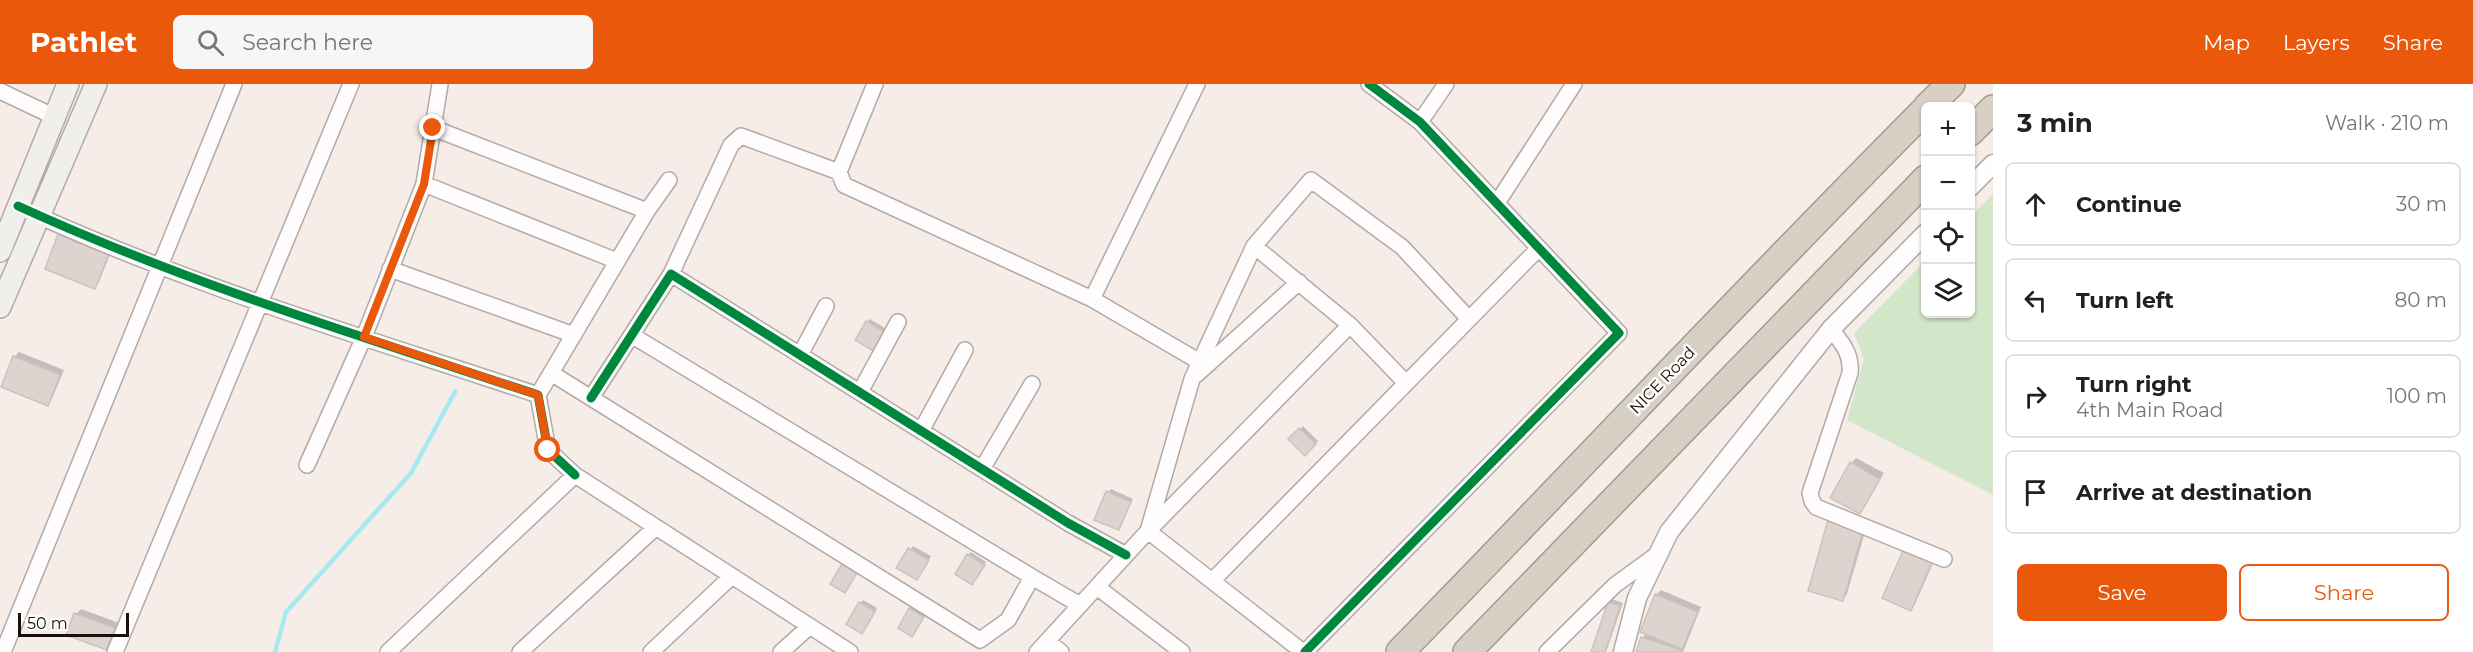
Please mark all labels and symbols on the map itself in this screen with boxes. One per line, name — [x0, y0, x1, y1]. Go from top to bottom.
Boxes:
route end — [419, 114, 445, 140]
street label: NICE Road — [1626, 343, 1699, 418]
route start — [534, 436, 560, 462]
scale bar — [18, 610, 129, 638]

